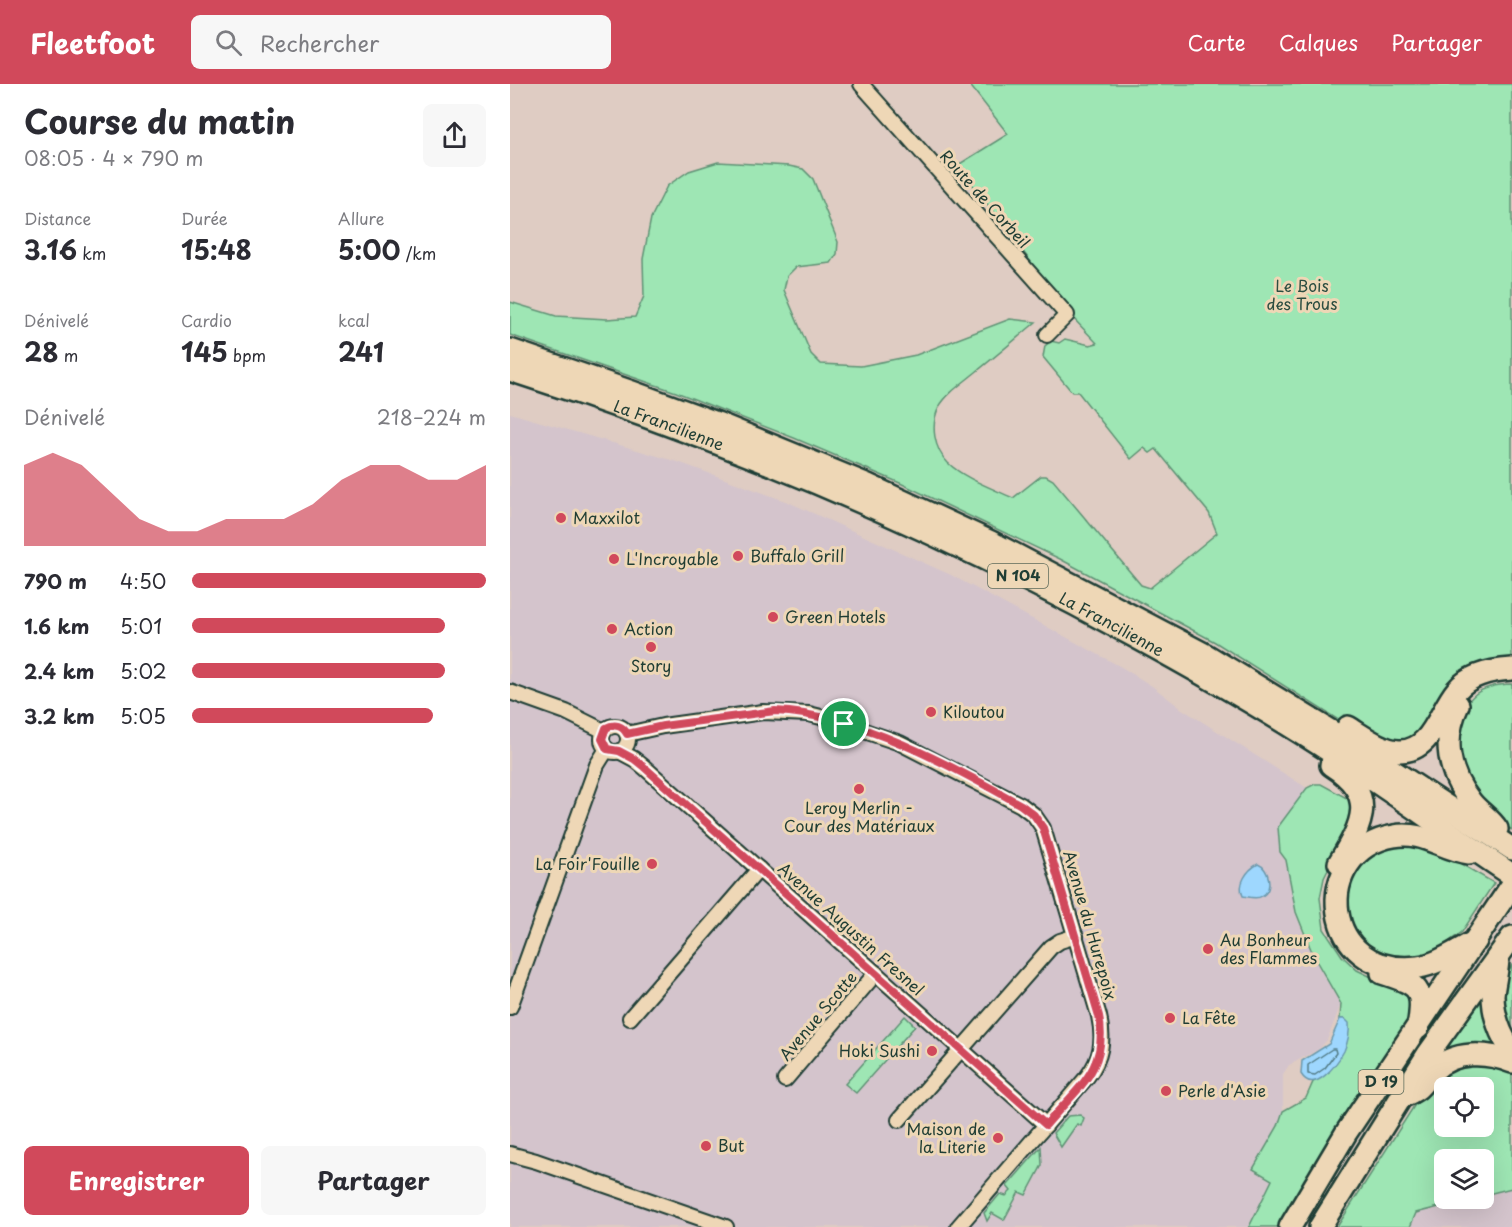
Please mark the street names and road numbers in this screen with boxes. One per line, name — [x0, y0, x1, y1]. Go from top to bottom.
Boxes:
street label: Route de Corbeil — [935, 144, 1036, 253]
street label: La Francilienne — [611, 393, 728, 456]
road number: N 104 — [988, 564, 1048, 588]
street label: La Francilienne — [1055, 585, 1169, 661]
street label: Avenue du Hurepoix — [1058, 847, 1124, 1002]
street label: Avenue Augustin Fresnel — [773, 856, 930, 1000]
street label: Avenue Scotte — [773, 966, 862, 1065]
road number: D 19 — [1358, 1070, 1404, 1094]

